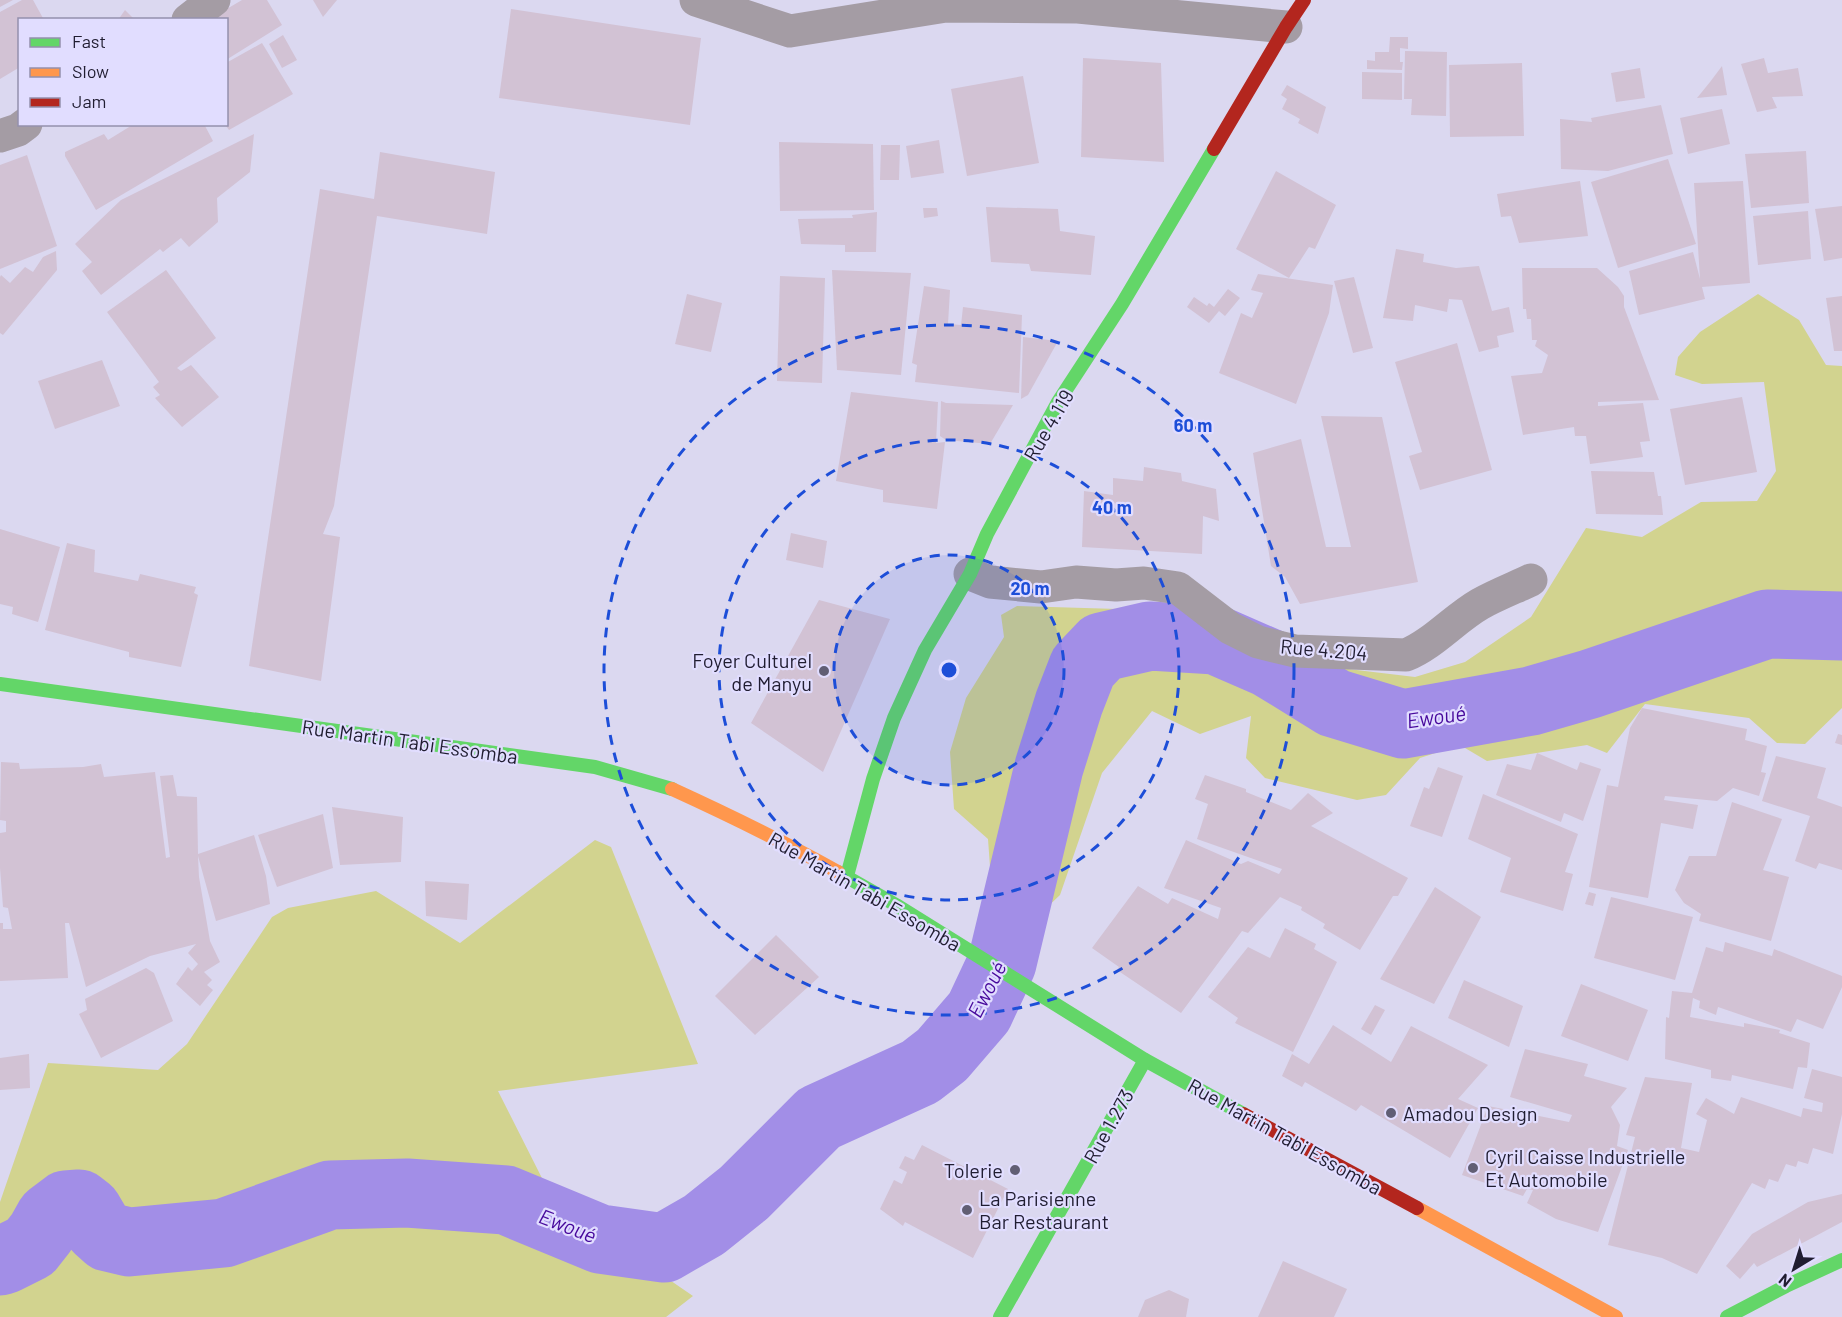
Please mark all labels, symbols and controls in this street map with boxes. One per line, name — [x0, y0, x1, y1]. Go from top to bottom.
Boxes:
legend — [18, 18, 228, 126]
text: Fast — [72, 30, 106, 52]
text: Slow — [72, 60, 109, 82]
text: Jam — [72, 90, 106, 112]
street label: Rue 4.119 — [1018, 385, 1078, 465]
text: 60 m — [1174, 414, 1212, 436]
text: 40 m — [1092, 496, 1132, 518]
text: 20 m — [1011, 577, 1049, 599]
street label: Rue 4.204 — [1279, 633, 1369, 665]
place label: Foyer Culturel de Manyu — [692, 648, 812, 695]
centre of rings — [939, 660, 959, 680]
marker: Foyer Culturel de Manyu — [817, 664, 831, 678]
water label: Ewoué — [1405, 699, 1467, 733]
street label: Rue Martin Tabi Essomba — [300, 714, 520, 768]
street label: Rue Martin Tabi Essomba — [765, 826, 965, 956]
water label: Ewoué — [961, 957, 1011, 1021]
street label: Rue Martin Tabi Essomba — [1184, 1073, 1386, 1199]
street label: Rue 1.273 — [1078, 1085, 1138, 1167]
place label: Amadou Design — [1403, 1101, 1537, 1125]
marker: Amadou Design — [1384, 1106, 1398, 1120]
place label: Cyril Caisse Industrielle Et Automobile — [1485, 1144, 1686, 1191]
place label: Tolerie — [944, 1158, 1003, 1182]
marker: Cyril Caisse Industrielle Et Automobile — [1466, 1161, 1480, 1175]
marker: Tolerie — [1008, 1163, 1022, 1177]
place label: La Parisienne Bar Restaurant — [979, 1186, 1109, 1233]
water label: Ewoué — [536, 1203, 600, 1247]
marker: La Parisienne Bar Restaurant — [960, 1203, 974, 1217]
north arrow — [1764, 1239, 1824, 1299]
text: N — [1774, 1270, 1794, 1292]

